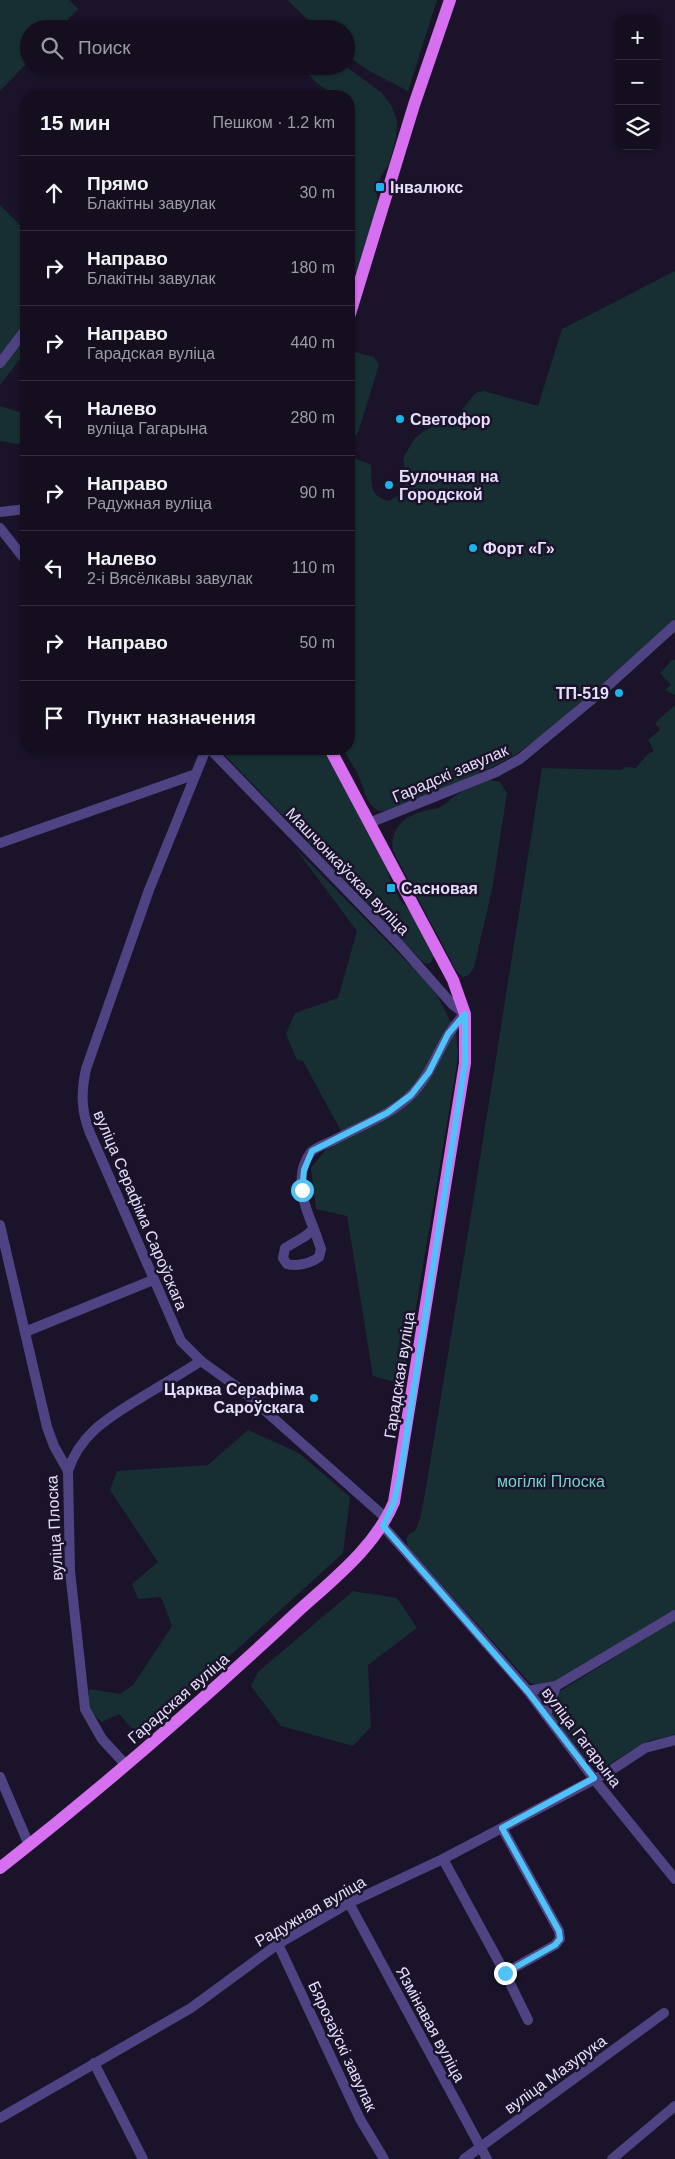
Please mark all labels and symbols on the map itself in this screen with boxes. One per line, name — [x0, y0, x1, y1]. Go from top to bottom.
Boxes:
place label: Інвалюкс — [390, 179, 463, 196]
marker: Інвалюкс — [374, 181, 386, 193]
place label: Светофор — [410, 411, 491, 428]
marker: Светофор — [394, 413, 406, 425]
place label: Булочная на Городской — [399, 468, 499, 503]
marker: Булочная на Городской — [383, 479, 395, 491]
place label: Форт «Г» — [483, 540, 555, 557]
marker: Форт «Г» — [467, 542, 479, 554]
place label: ТП-519 — [556, 685, 609, 702]
marker: ТП-519 — [613, 687, 625, 699]
street label: Гарадскі завулак — [390, 741, 512, 806]
street label: Машчонкаўская вуліца — [283, 804, 413, 938]
place label: Сасновая — [401, 880, 478, 897]
marker: Сасновая — [385, 882, 397, 894]
street label: вуліца Серафіма Сароўскага — [91, 1108, 191, 1313]
route start — [291, 1179, 314, 1202]
street label: Гарадская вуліца — [381, 1310, 418, 1440]
place label: Царква Серафіма Сароўскага — [164, 1381, 304, 1416]
marker: Царква Серафіма Сароўскага — [308, 1392, 320, 1404]
park label: могілкі Плоска — [497, 1473, 605, 1490]
street label: вуліца Плоска — [43, 1475, 66, 1581]
street label: Гарадская вуліца — [124, 1650, 232, 1747]
street label: вуліца Гагарына — [539, 1684, 625, 1791]
street label: Радужная вуліца — [252, 1873, 369, 1950]
route end — [494, 1962, 517, 1985]
street label: Язмінавая вуліца — [393, 1964, 468, 2085]
street label: Бярозаўскі завулак — [305, 1979, 381, 2115]
street label: вуліца Мазурука — [501, 2032, 609, 2117]

